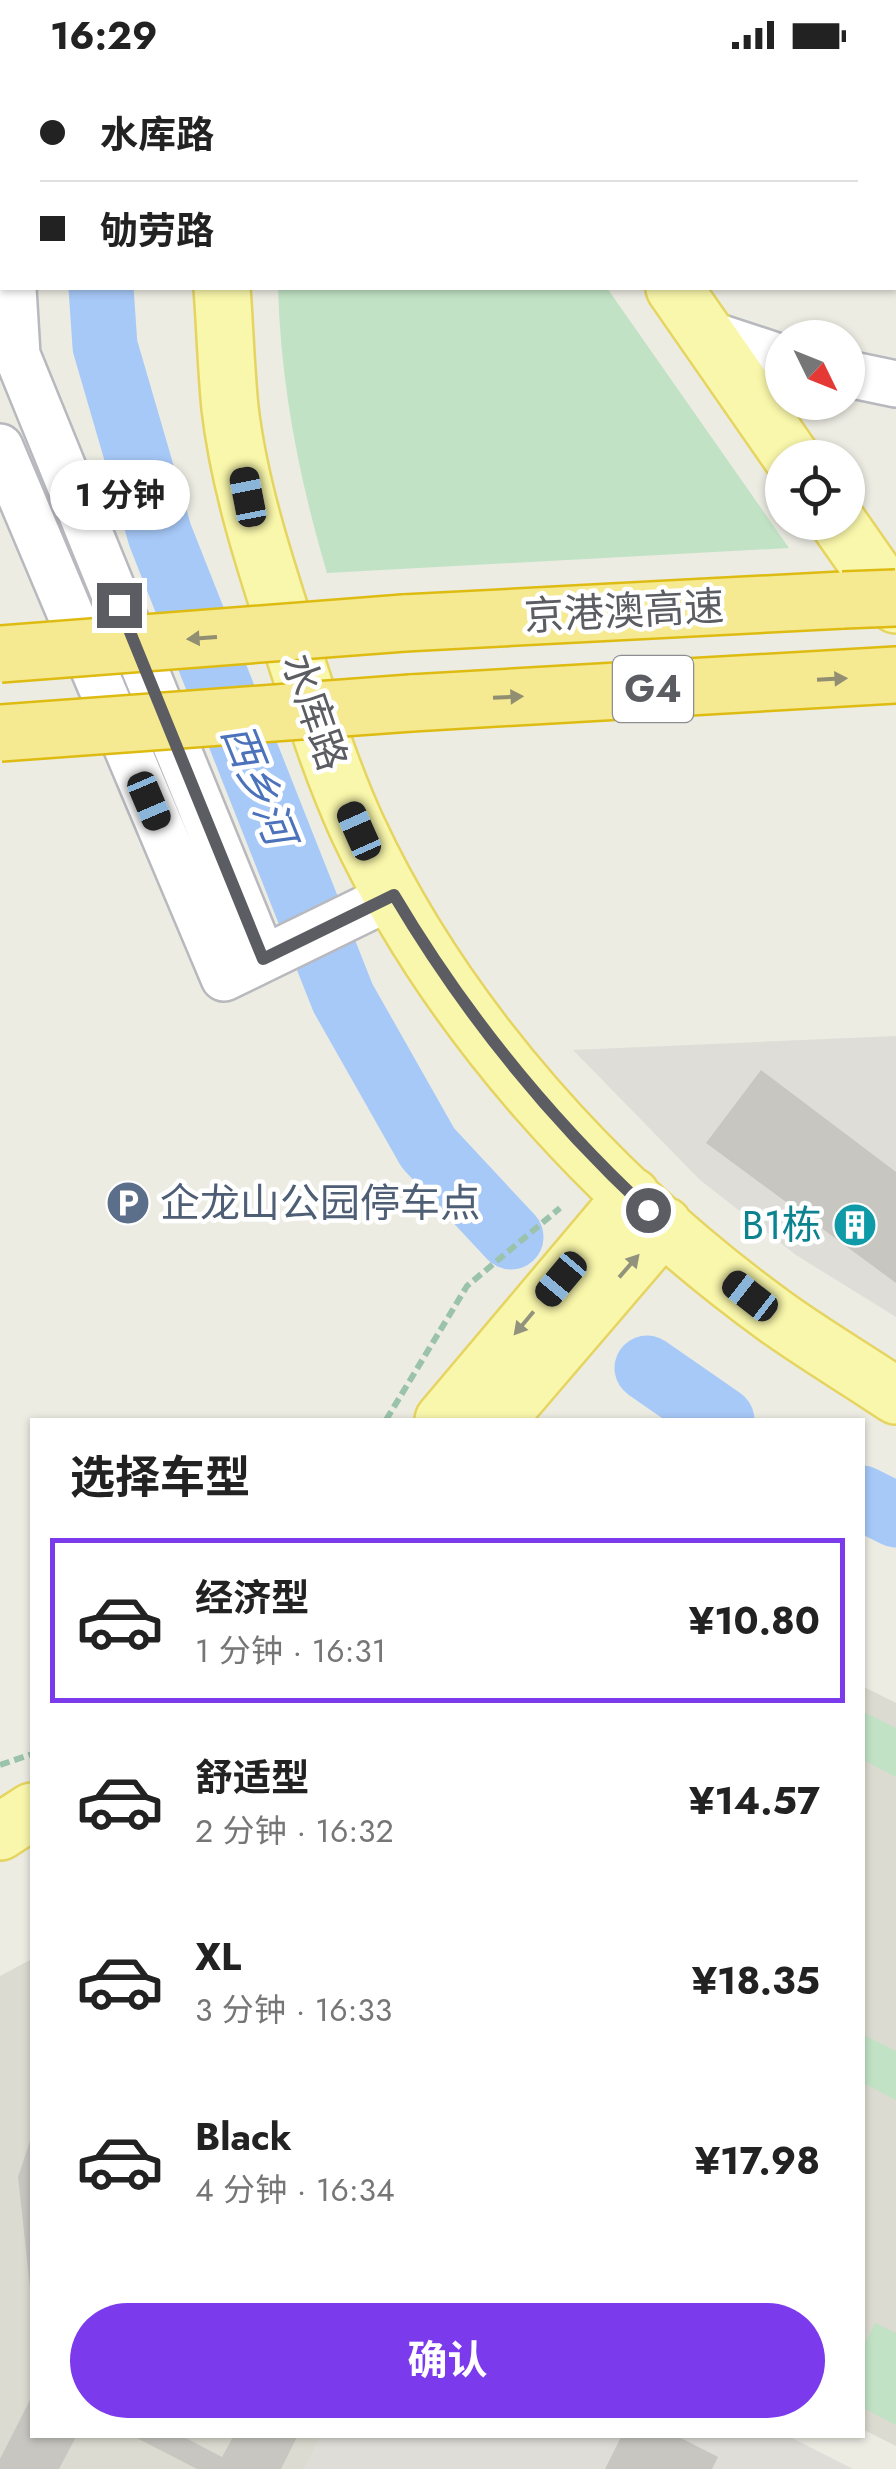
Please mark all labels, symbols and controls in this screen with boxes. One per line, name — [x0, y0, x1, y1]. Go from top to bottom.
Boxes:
text: 16:29 — [50, 8, 157, 63]
text: 水库路 — [100, 107, 214, 162]
text: 劬劳路 — [100, 203, 214, 258]
north arrow — [765, 320, 865, 420]
map controls — [765, 320, 865, 540]
button: locate — [765, 440, 865, 540]
callout: 1 分钟 — [49, 460, 189, 530]
car — [228, 465, 268, 529]
text: 1 分钟 — [75, 472, 165, 518]
street label: 京港澳高速 — [523, 577, 725, 645]
route end — [97, 583, 142, 628]
one-way arrow — [185, 631, 217, 647]
street label: 水库路 — [268, 646, 362, 778]
road number: G4 — [613, 656, 693, 722]
one-way arrow — [817, 671, 849, 687]
one-way arrow — [493, 689, 524, 705]
water label: 西乡河 — [207, 714, 313, 861]
car — [123, 768, 175, 834]
car — [333, 797, 385, 865]
place label: 企龙山公园停车点 — [160, 1174, 480, 1232]
parking icon: 企龙山公园停车点 — [105, 1180, 151, 1226]
route start — [626, 1188, 671, 1233]
place label: B1栋 — [742, 1196, 822, 1254]
building icon: B1栋 — [832, 1202, 878, 1248]
car — [530, 1246, 592, 1312]
one-way arrow — [618, 1254, 639, 1279]
car — [717, 1266, 783, 1326]
one-way arrow — [514, 1311, 535, 1336]
text: 选择车型 — [70, 1445, 250, 1510]
text: 经济型 — [195, 1570, 309, 1625]
icon: car — [75, 1576, 165, 1666]
text: ¥10.80 — [689, 1593, 820, 1648]
text: 1 分钟 · 16:31 — [195, 1628, 386, 1674]
text: 舒适型 — [195, 1750, 309, 1805]
icon: car — [75, 1756, 165, 1846]
text: ¥14.57 — [689, 1773, 820, 1828]
text: 2 分钟 · 16:32 — [195, 1808, 394, 1854]
text: XL — [195, 1929, 241, 1984]
icon: car — [75, 1936, 165, 2026]
text: ¥18.35 — [692, 1953, 820, 2008]
text: 3 分钟 · 16:33 — [195, 1987, 392, 2033]
text: Black — [195, 2109, 292, 2164]
icon: car — [75, 2116, 165, 2206]
text: ¥17.98 — [695, 2133, 820, 2188]
text: 4 分钟 · 16:34 — [195, 2167, 395, 2213]
button: 确认 — [70, 2303, 825, 2418]

